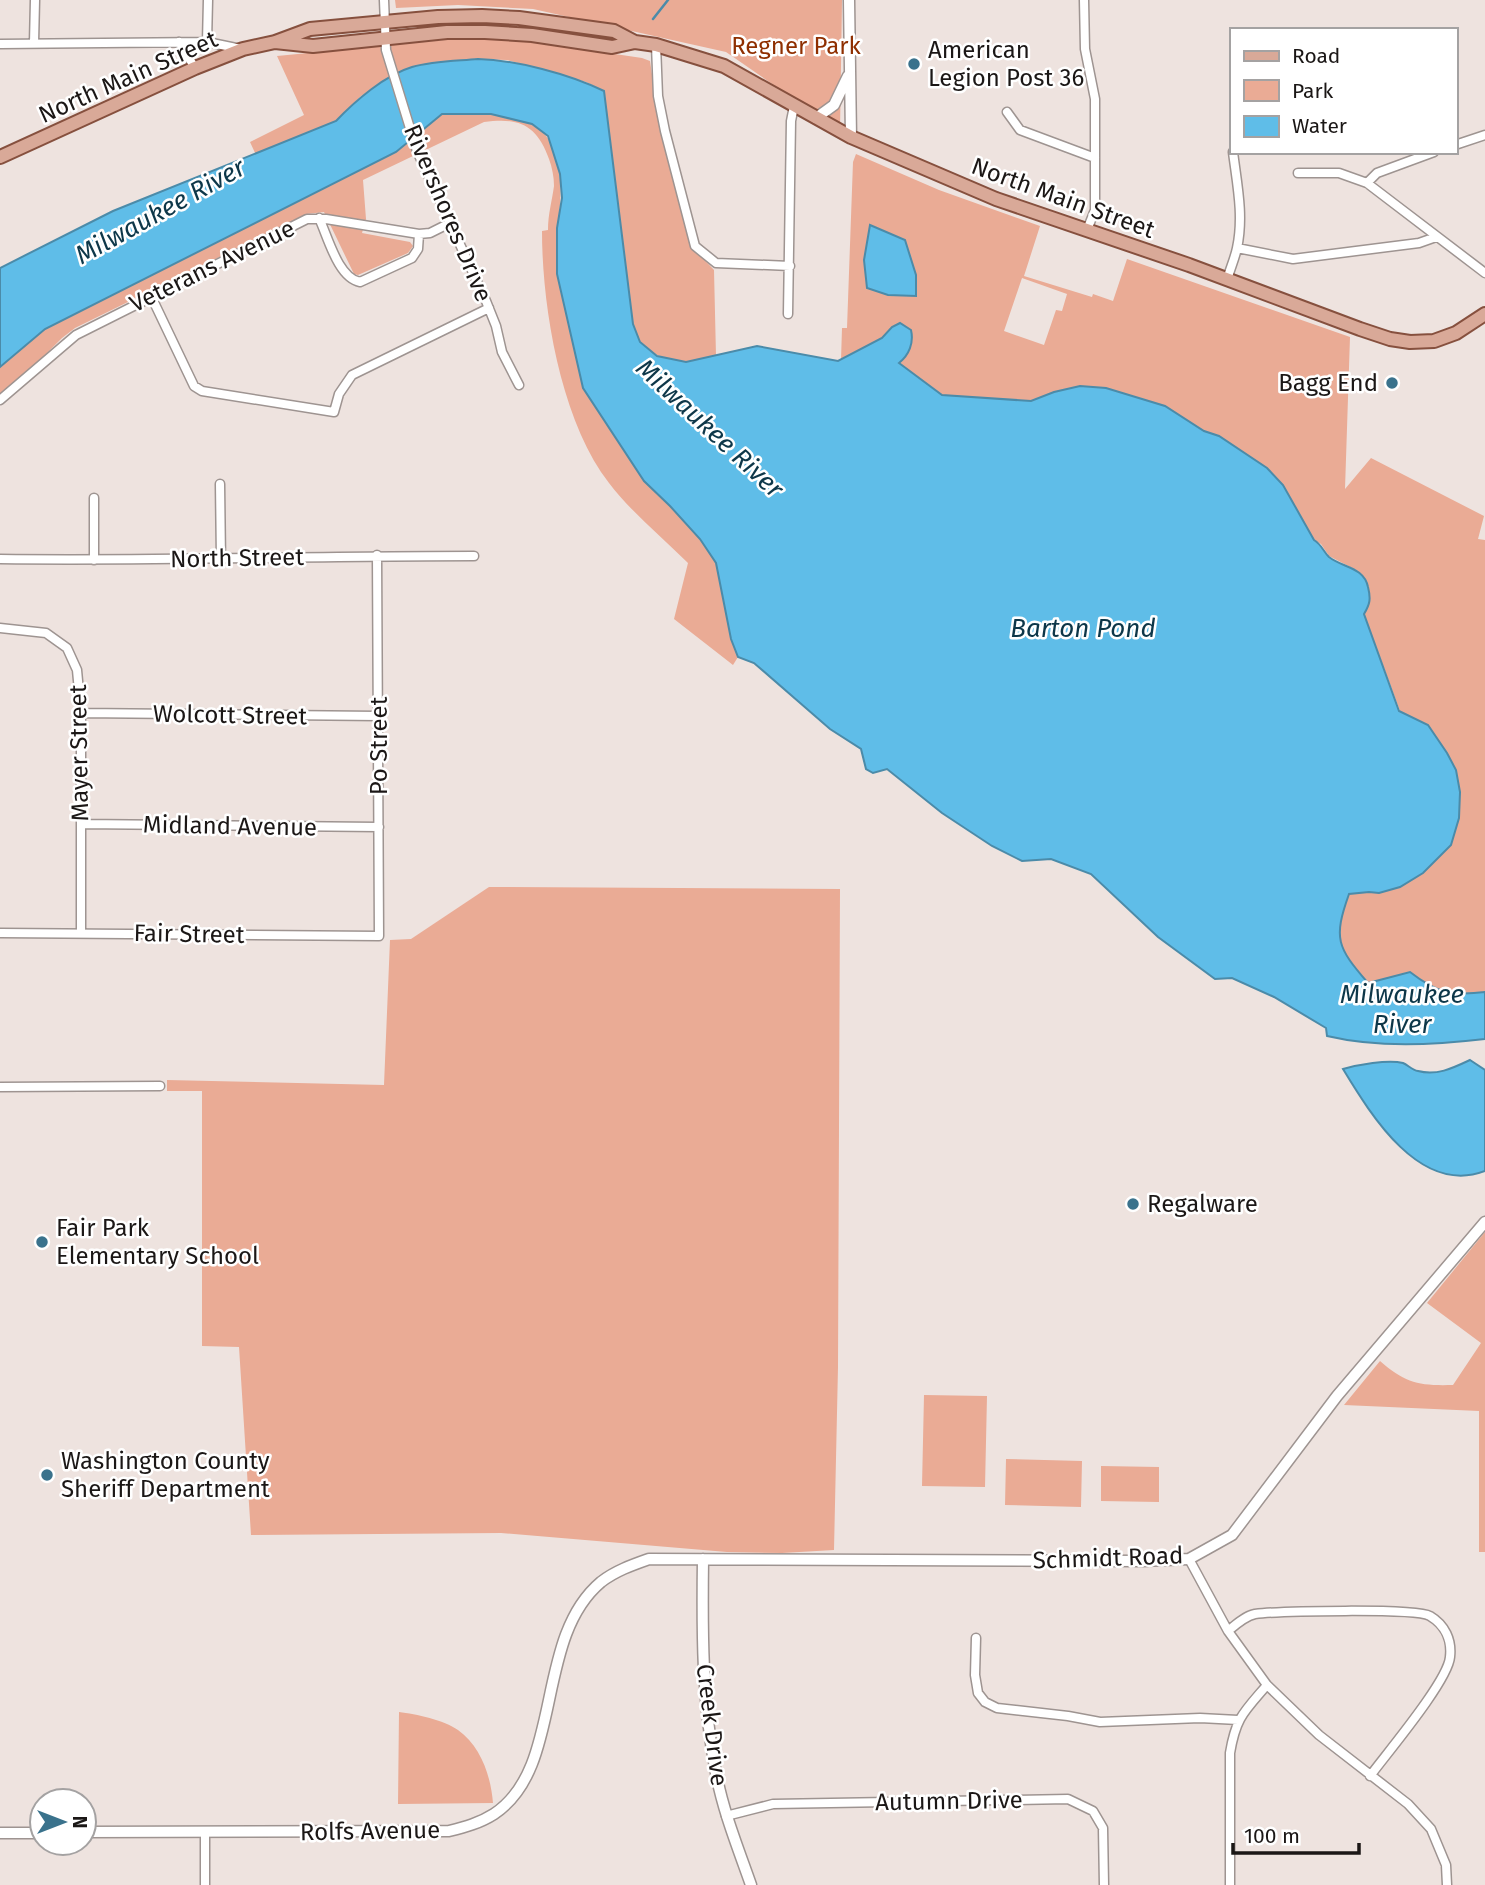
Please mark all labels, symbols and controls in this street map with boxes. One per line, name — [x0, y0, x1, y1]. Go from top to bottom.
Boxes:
street label: North Main Street — [34, 25, 222, 129]
legend — [1230, 28, 1457, 154]
park label: Regner Park — [731, 32, 862, 60]
place label: American Legion Post 36 — [928, 36, 1084, 92]
text: Road — [1292, 43, 1340, 69]
marker: American Legion Post 36 — [906, 56, 922, 72]
text: Park — [1292, 78, 1334, 104]
text: Water — [1292, 113, 1347, 139]
street label: Rivershores Drive — [398, 120, 498, 306]
water label: Milwaukee River — [70, 151, 252, 271]
street label: North Main Street — [968, 152, 1159, 244]
street label: Veterans Avenue — [125, 214, 299, 318]
water label: Milwaukee River — [630, 352, 790, 505]
place label: Bagg End — [1278, 369, 1378, 397]
marker: Bagg End — [1384, 375, 1400, 391]
street label: North Street — [170, 543, 305, 573]
water label: Barton Pond — [1010, 613, 1156, 644]
street label: Mayer Street — [64, 684, 94, 822]
street label: Po Street — [365, 696, 393, 795]
street label: Wolcott Street — [153, 700, 308, 730]
street label: Midland Avenue — [143, 810, 317, 842]
street label: Fair Street — [133, 919, 245, 949]
water label: Milwaukee River — [1340, 979, 1464, 1040]
place label: Regalware — [1147, 1190, 1258, 1218]
marker: Regalware — [1125, 1196, 1141, 1212]
place label: Fair Park Elementary School — [56, 1214, 259, 1270]
marker: Fair Park Elementary School — [34, 1234, 50, 1250]
place label: Washington County Sheriff Department — [61, 1447, 270, 1503]
marker: Washington County Sheriff Department — [39, 1467, 55, 1483]
street label: Schmidt Road — [1032, 1541, 1184, 1575]
street label: Creek Drive — [691, 1662, 733, 1788]
street label: Autumn Drive — [875, 1786, 1023, 1816]
north arrow — [28, 1787, 98, 1857]
scale bar — [1233, 1812, 1359, 1856]
text: N — [68, 1816, 91, 1828]
street label: Rolfs Avenue — [300, 1816, 440, 1846]
text: 100 m — [1244, 1823, 1300, 1849]

